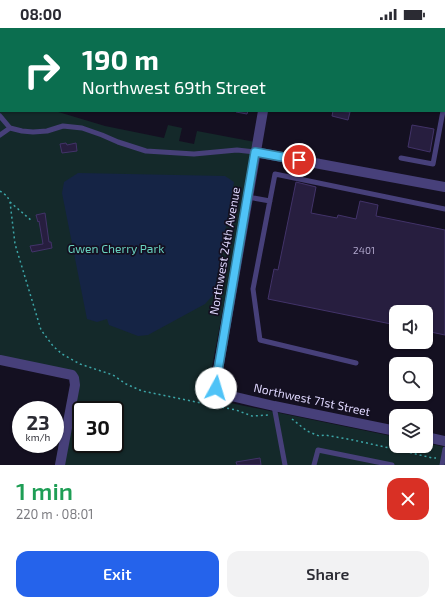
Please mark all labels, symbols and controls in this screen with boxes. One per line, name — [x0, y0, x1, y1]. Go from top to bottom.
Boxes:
text: 08:00 — [20, 5, 62, 23]
text: 190 m — [82, 42, 159, 76]
icon: right — [16, 44, 68, 96]
text: Northwest 69th Street — [82, 76, 266, 98]
pin — [282, 143, 316, 177]
icon: arrive — [288, 149, 310, 171]
street label: Northwest 24th Avenue — [206, 186, 242, 316]
park label: Gwen Cherry Park — [68, 241, 164, 255]
house number: 2401 — [353, 244, 375, 256]
map controls — [389, 305, 433, 453]
button: sound — [389, 305, 433, 349]
button: search — [389, 357, 433, 401]
position arrow — [195, 367, 237, 409]
street label: Northwest 71st Street — [253, 380, 372, 418]
speed limit sign: 30 — [72, 401, 124, 453]
button: layers — [389, 409, 433, 453]
text: 23 — [27, 410, 49, 434]
text: km/h — [26, 431, 50, 443]
text: 1 min — [16, 476, 73, 505]
button: close — [387, 478, 429, 520]
text: 220 m · 08:01 — [16, 506, 93, 522]
button: Exit — [16, 551, 219, 597]
button: Share — [227, 551, 429, 597]

